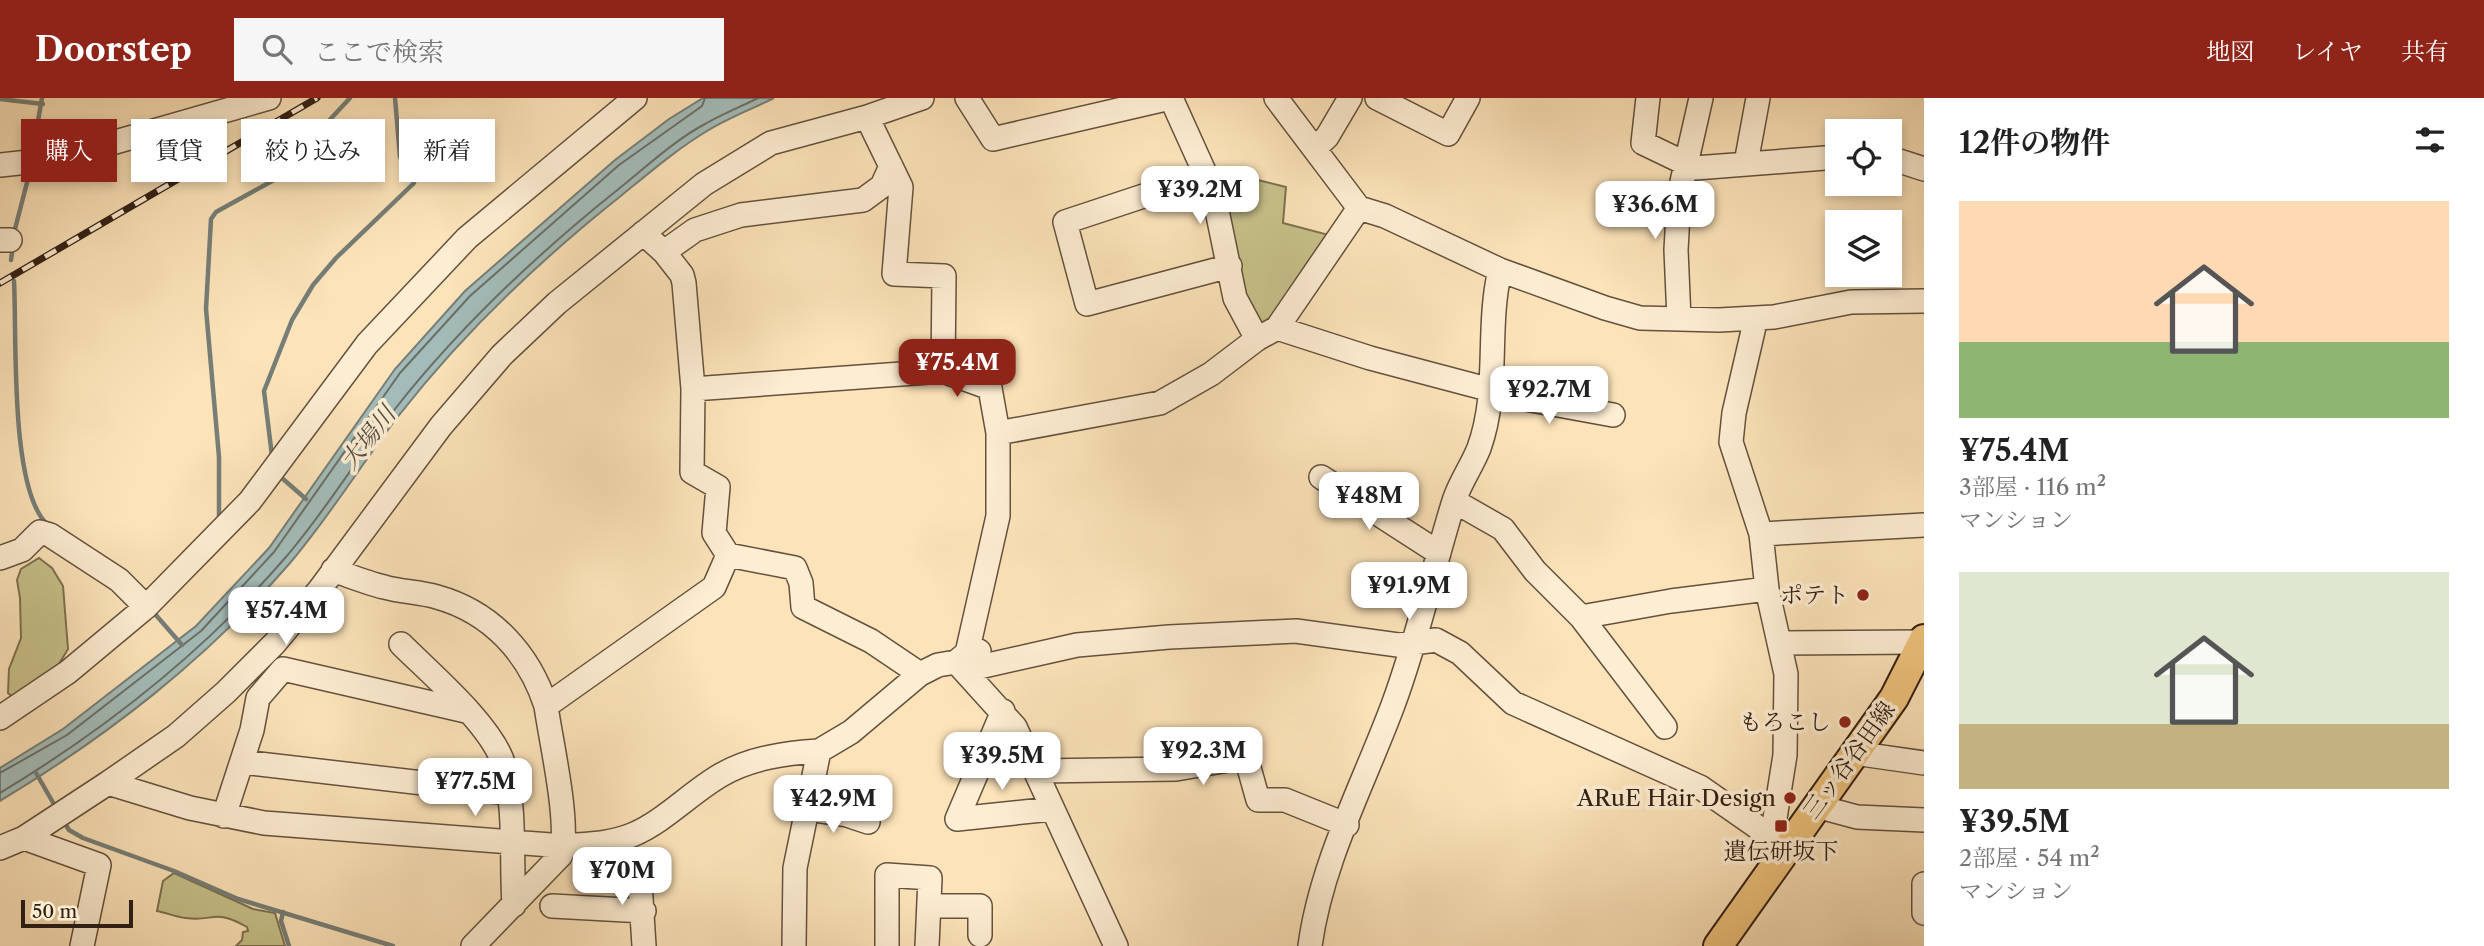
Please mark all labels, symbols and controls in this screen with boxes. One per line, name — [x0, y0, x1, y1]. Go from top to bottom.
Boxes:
search box — [234, 18, 724, 81]
text: Doorstep — [35, 29, 192, 70]
icon: search — [258, 30, 296, 68]
text: ここで検索 — [314, 36, 444, 68]
text: 地図 — [2206, 37, 2254, 66]
text: レイヤ — [2292, 37, 2363, 66]
text: 共有 — [2401, 37, 2449, 66]
chip: 購入 — [21, 119, 117, 182]
chip: 賃貸 — [131, 119, 227, 182]
chip: 絞り込み — [241, 119, 385, 182]
chip: 新着 — [399, 119, 495, 182]
map controls — [1825, 119, 1902, 287]
button: locate — [1825, 119, 1902, 196]
icon: filters — [2411, 121, 2449, 159]
text: 12件の物件 — [1959, 124, 2110, 161]
pin: ¥39.2M — [1143, 166, 1257, 226]
text: ¥39.2M — [1157, 175, 1243, 203]
pin: ¥36.6M — [1598, 181, 1712, 241]
text: ¥36.6M — [1611, 190, 1699, 218]
button: layers — [1825, 210, 1902, 287]
icon: home — [2141, 246, 2267, 372]
pin: ¥75.4M — [900, 340, 1014, 399]
text: ¥75.4M — [915, 348, 999, 376]
pin: ¥92.7M — [1492, 366, 1606, 426]
text: ¥92.7M — [1506, 375, 1592, 403]
water label: 大場川 — [334, 398, 403, 475]
text: ¥75.4M — [1959, 432, 2069, 469]
pin: ¥48M — [1328, 472, 1410, 532]
text: 3部屋 · 116 m² — [1959, 473, 2106, 501]
text: ¥48M — [1335, 481, 1403, 509]
text: マンション — [1959, 506, 2073, 534]
pin: ¥91.9M — [1352, 562, 1466, 622]
text: ¥91.9M — [1367, 571, 1451, 599]
place label: ポテト — [1780, 581, 1849, 609]
marker: ポテト — [1855, 587, 1871, 603]
pin: ¥57.4M — [229, 588, 343, 647]
text: ¥57.4M — [244, 596, 328, 624]
icon: home — [2141, 617, 2267, 743]
street label: 三ッ谷谷田線 — [1797, 696, 1901, 824]
place label: もろこし — [1739, 708, 1831, 736]
marker: もろこし — [1837, 714, 1853, 730]
pin: ¥92.3M — [1146, 728, 1260, 787]
pin: ¥39.5M — [945, 732, 1059, 792]
text: ¥92.3M — [1160, 736, 1246, 764]
text: ¥39.5M — [959, 741, 1045, 769]
pin: ¥77.5M — [418, 758, 532, 818]
text: ¥77.5M — [434, 767, 516, 795]
pin: ¥42.9M — [776, 776, 890, 835]
text: ¥42.9M — [790, 784, 876, 812]
place label: ARuE Hair Design — [1576, 784, 1776, 812]
marker: ARuE Hair Design — [1782, 790, 1798, 806]
text: ¥39.5M — [1959, 803, 2070, 840]
marker: 遺伝研坂下 — [1773, 818, 1789, 834]
place label: 遺伝研坂下 — [1724, 837, 1839, 865]
text: 2部屋 · 54 m² — [1959, 844, 2100, 872]
pin: ¥70M — [581, 848, 663, 907]
text: ¥70M — [589, 856, 655, 884]
text: マンション — [1959, 877, 2073, 905]
scale bar — [21, 897, 133, 929]
text: 50 m — [32, 900, 77, 923]

